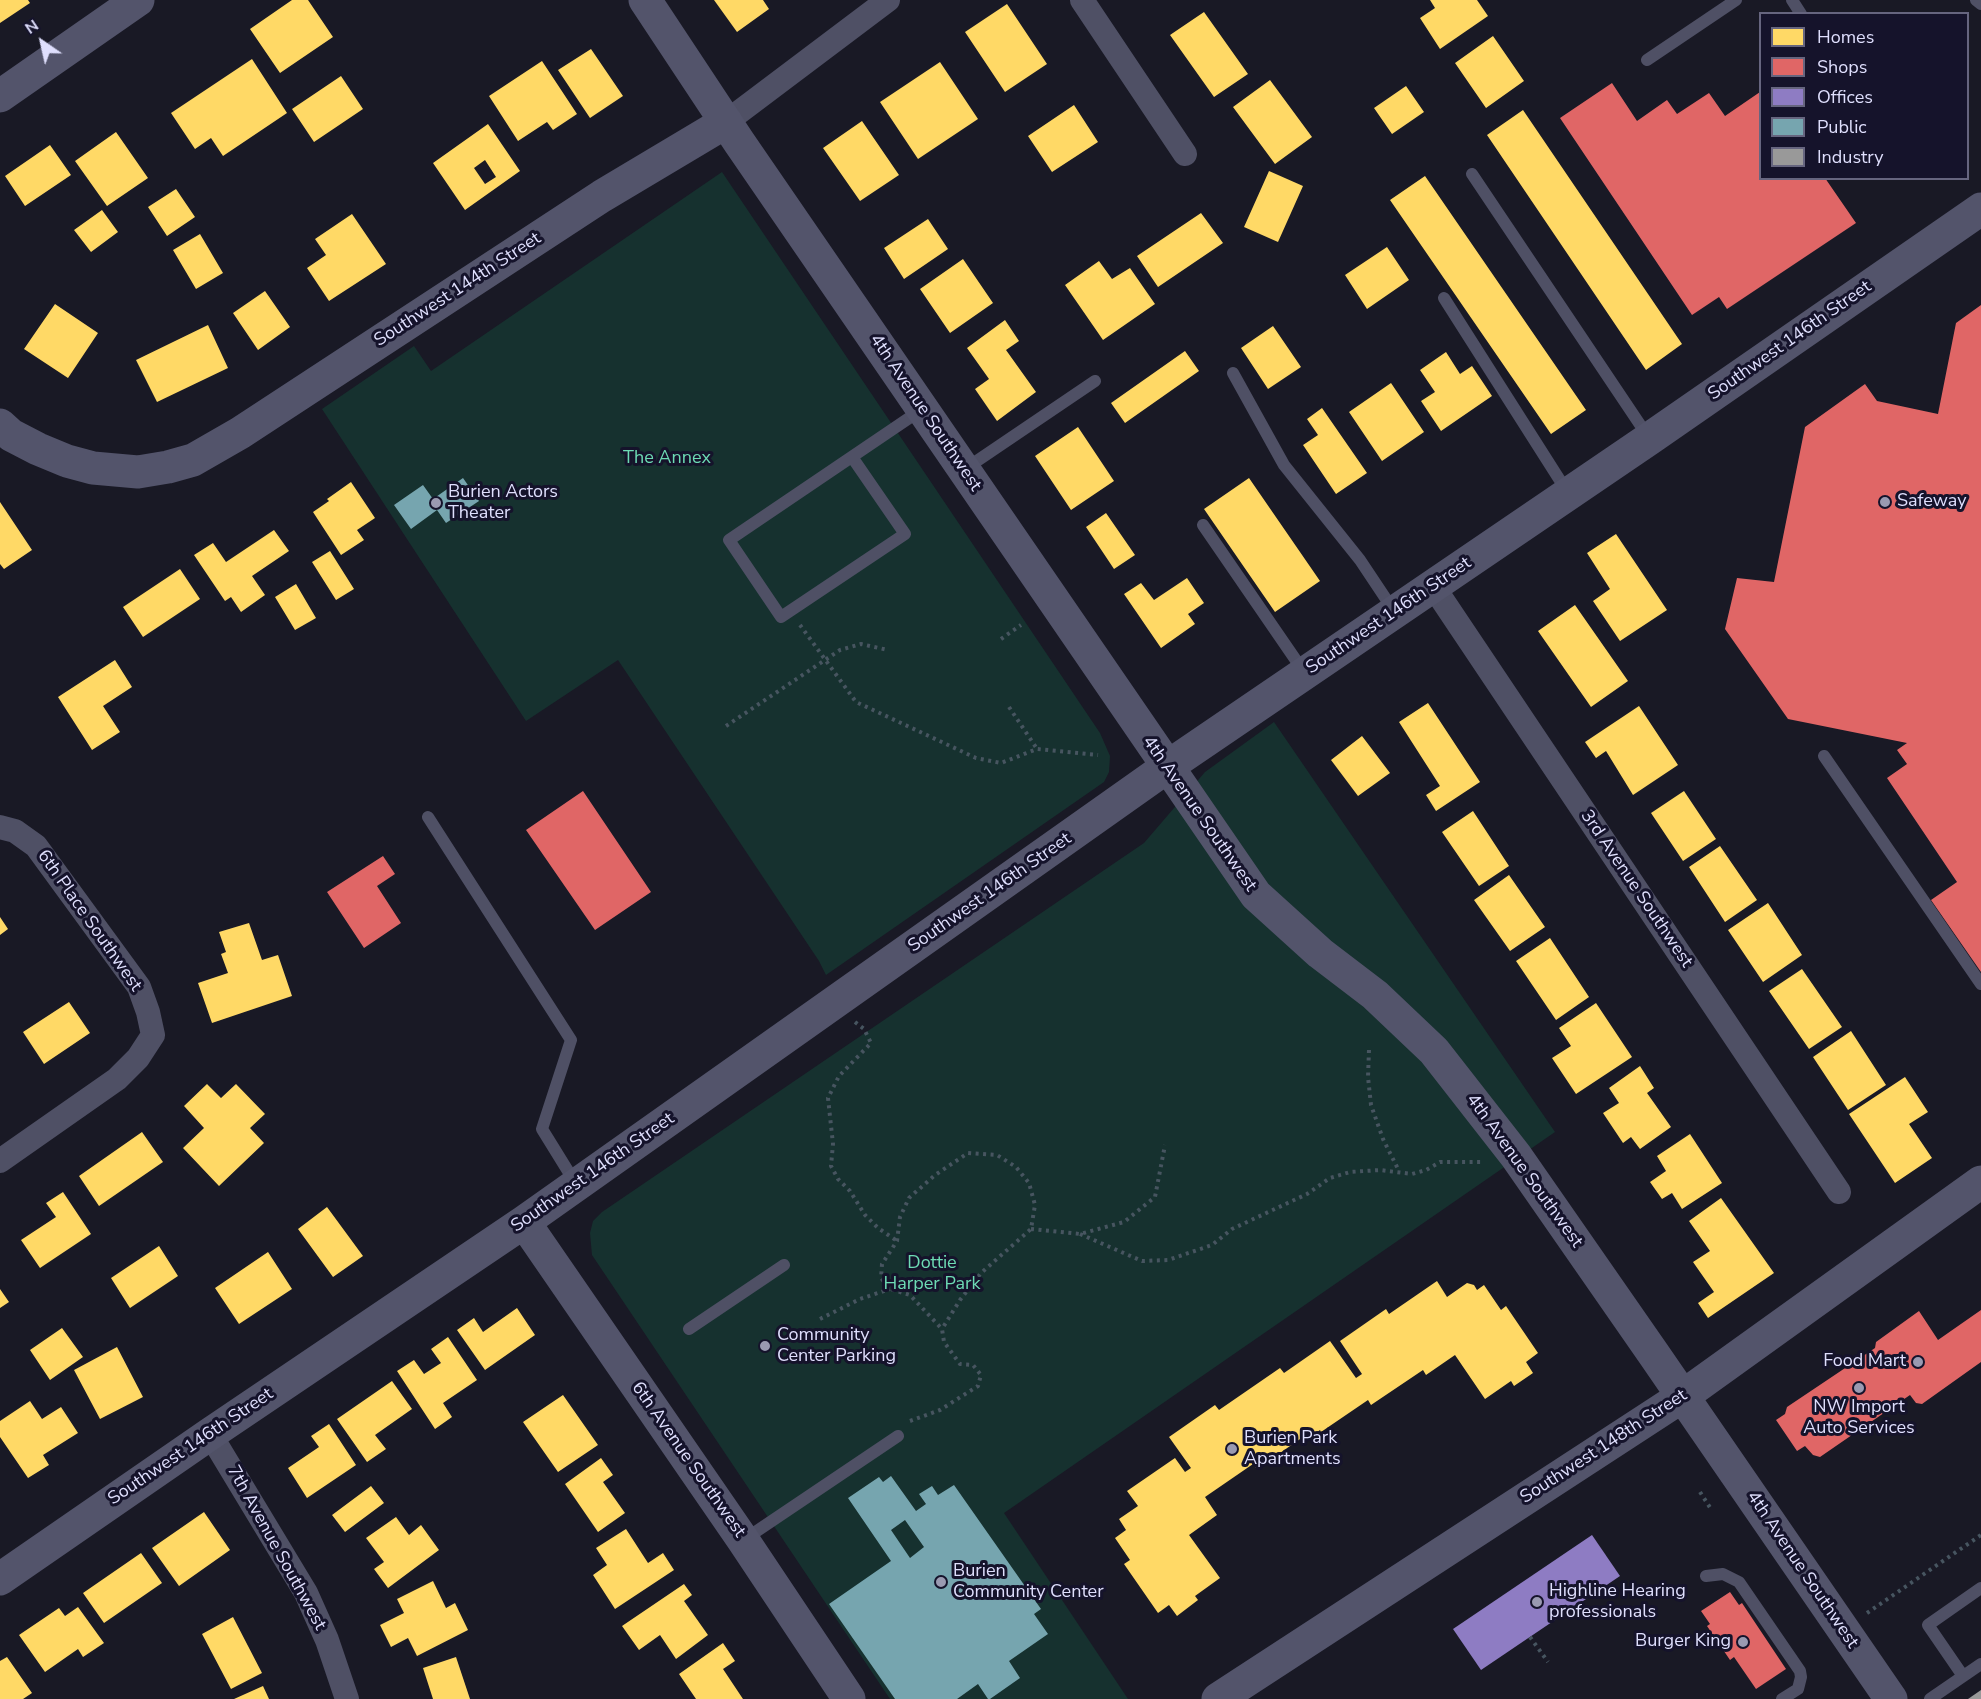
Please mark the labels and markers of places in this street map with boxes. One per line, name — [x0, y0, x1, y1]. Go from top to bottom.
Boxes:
place label: Burien Actors Theater — [448, 482, 558, 524]
place label: Safeway — [1897, 491, 1966, 513]
marker: Safeway — [1878, 495, 1892, 509]
marker: Burien Actors Theater — [429, 496, 443, 510]
place label: Community Center Parking — [777, 1325, 896, 1368]
marker: Community Center Parking — [758, 1339, 772, 1353]
place label: Food Mart — [1823, 1351, 1906, 1373]
marker: Food Mart — [1911, 1355, 1925, 1369]
marker: NW Import Auto Services — [1852, 1381, 1866, 1395]
place label: NW Import Auto Services — [1803, 1397, 1915, 1440]
place label: Burien Park Apartments — [1244, 1428, 1341, 1470]
marker: Burien Park Apartments — [1225, 1442, 1239, 1456]
place label: Burien Community Center — [953, 1561, 1104, 1604]
marker: Burien Community Center — [934, 1575, 948, 1589]
place label: Highline Hearing professionals — [1549, 1581, 1686, 1624]
marker: Highline Hearing professionals — [1530, 1595, 1544, 1609]
place label: Burger King — [1635, 1631, 1731, 1653]
marker: Burger King — [1736, 1635, 1750, 1649]

